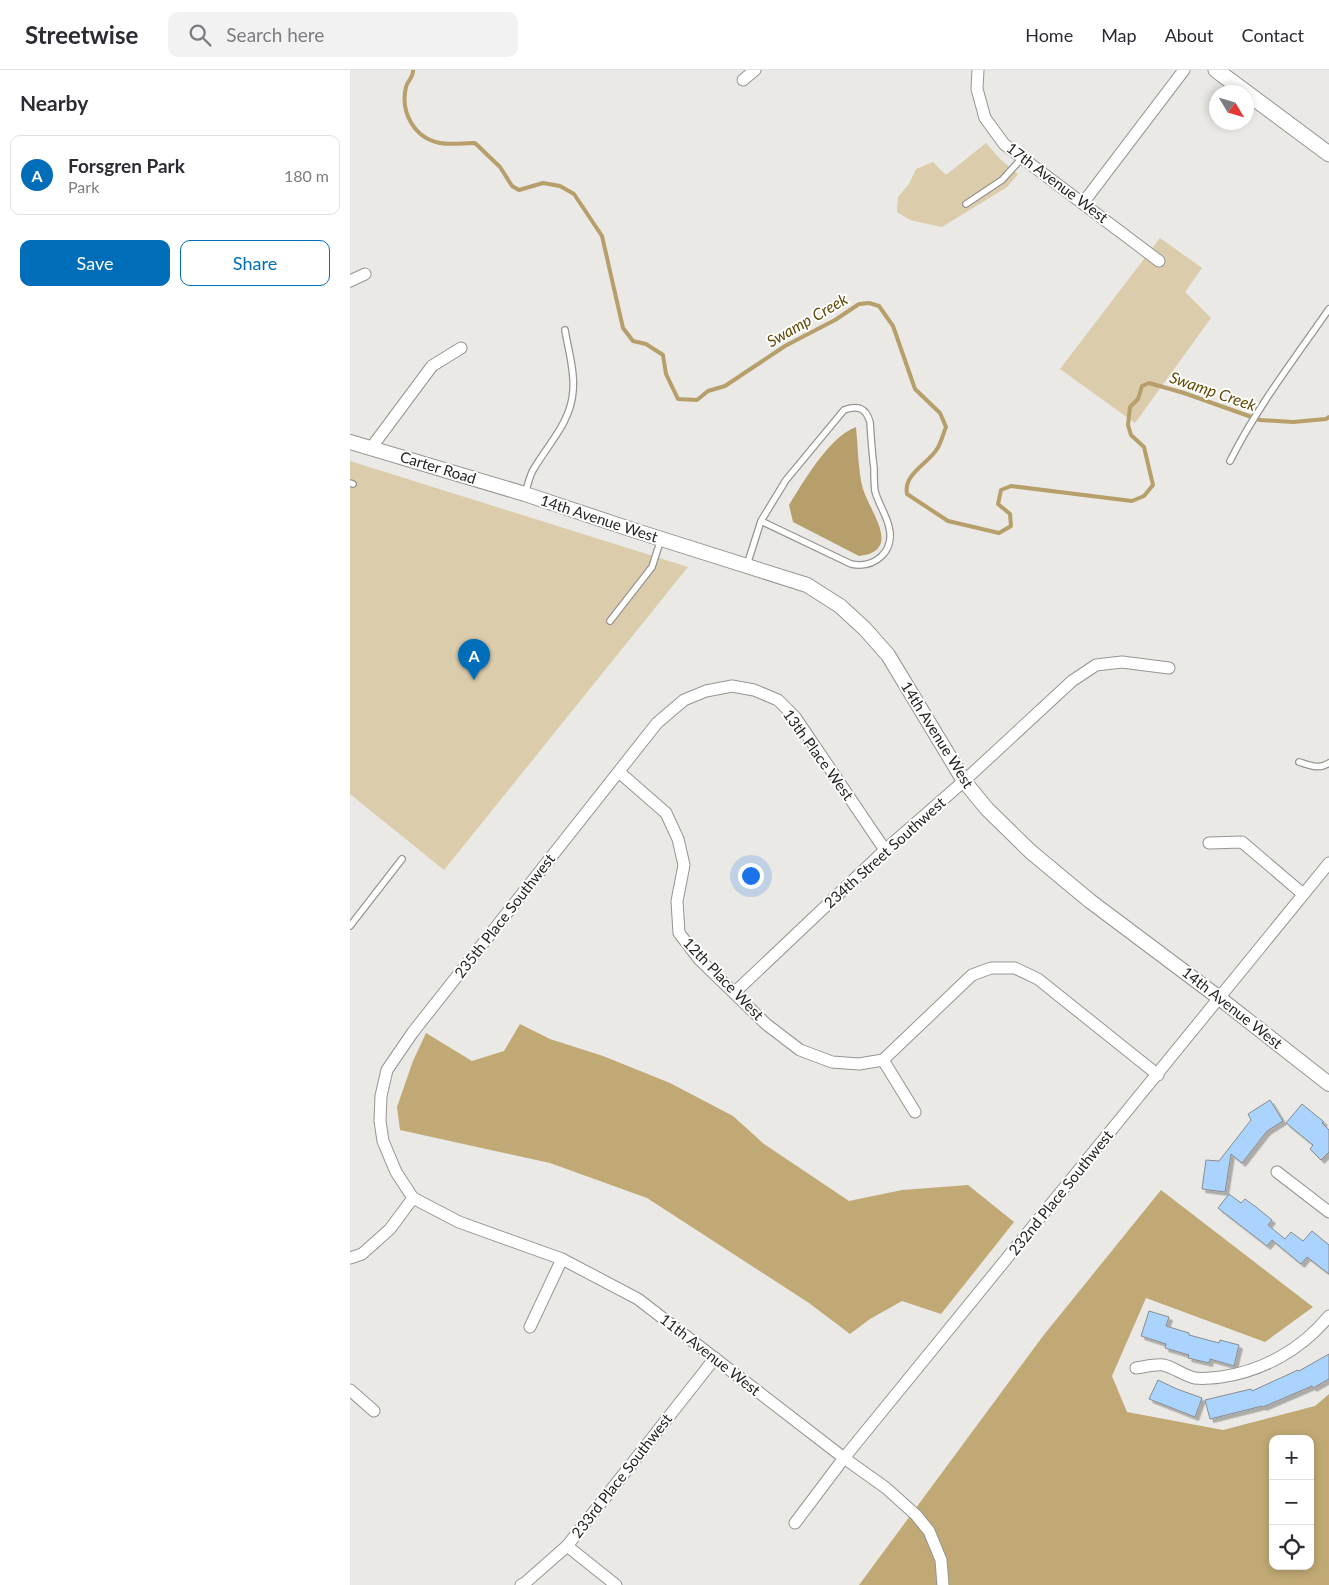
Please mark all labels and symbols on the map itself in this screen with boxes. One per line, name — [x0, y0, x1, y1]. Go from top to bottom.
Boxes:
north arrow — [1209, 85, 1254, 130]
street label: 17th Avenue West — [1003, 138, 1112, 227]
water label: Swamp Creek — [763, 289, 851, 350]
water label: Swamp Creek — [1167, 367, 1259, 414]
street label: Carter Road — [398, 447, 478, 487]
street label: 14th Avenue West — [538, 491, 661, 546]
pin: A — [458, 639, 490, 680]
street label: 14th Avenue West — [898, 678, 978, 792]
street label: 13th Place West — [780, 705, 858, 804]
street label: 234th Street Southwest — [820, 793, 949, 912]
street label: 235th Place Southwest — [450, 849, 559, 981]
your location — [738, 863, 764, 889]
street label: 12th Place West — [680, 933, 768, 1024]
street label: 14th Avenue West — [1179, 962, 1287, 1052]
street label: 232nd Place Southwest — [1004, 1126, 1117, 1258]
street label: 11th Avenue West — [657, 1309, 765, 1399]
street label: 233rd Place Southwest — [567, 1409, 676, 1541]

